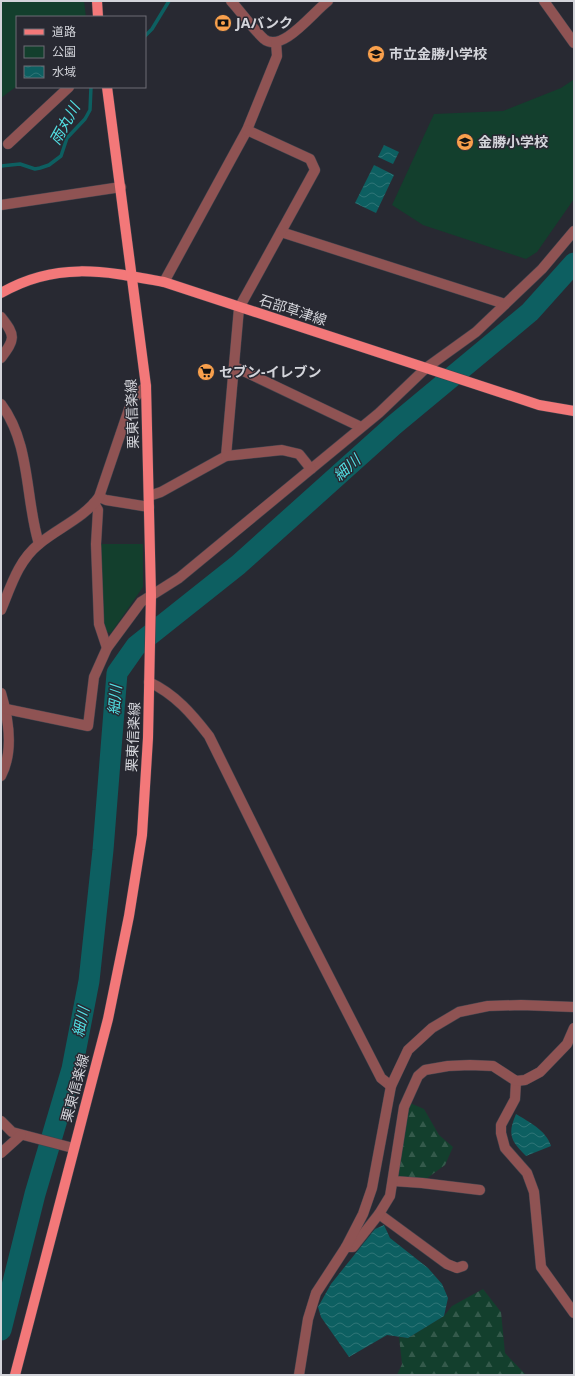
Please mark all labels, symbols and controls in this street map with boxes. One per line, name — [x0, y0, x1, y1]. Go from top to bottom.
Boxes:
bank icon: JAバンク — [213, 13, 233, 33]
place label: JAバンク — [234, 13, 293, 32]
legend — [16, 16, 146, 88]
text: 道路 — [52, 23, 76, 40]
text: 公園 — [52, 43, 76, 60]
school or university icon: 市立金勝小学校 — [366, 44, 386, 64]
place label: 市立金勝小学校 — [389, 44, 487, 63]
text: 水域 — [52, 63, 76, 80]
water label: 雨丸川 — [44, 97, 85, 148]
school or university icon: 金勝小学校 — [455, 132, 475, 152]
place label: 金勝小学校 — [478, 132, 548, 151]
street label: 石部草津線 — [257, 290, 329, 329]
supermarket icon: セブン-イレブン — [196, 362, 216, 382]
place label: セブン-イレブン — [219, 362, 321, 381]
street label: 栗東信楽線 — [121, 379, 142, 449]
water label: 細川 — [328, 448, 366, 485]
water label: 細川 — [103, 682, 125, 716]
street label: 栗東信楽線 — [121, 702, 144, 772]
water label: 細川 — [67, 1003, 93, 1039]
street label: 栗東信楽線 — [56, 1052, 93, 1124]

